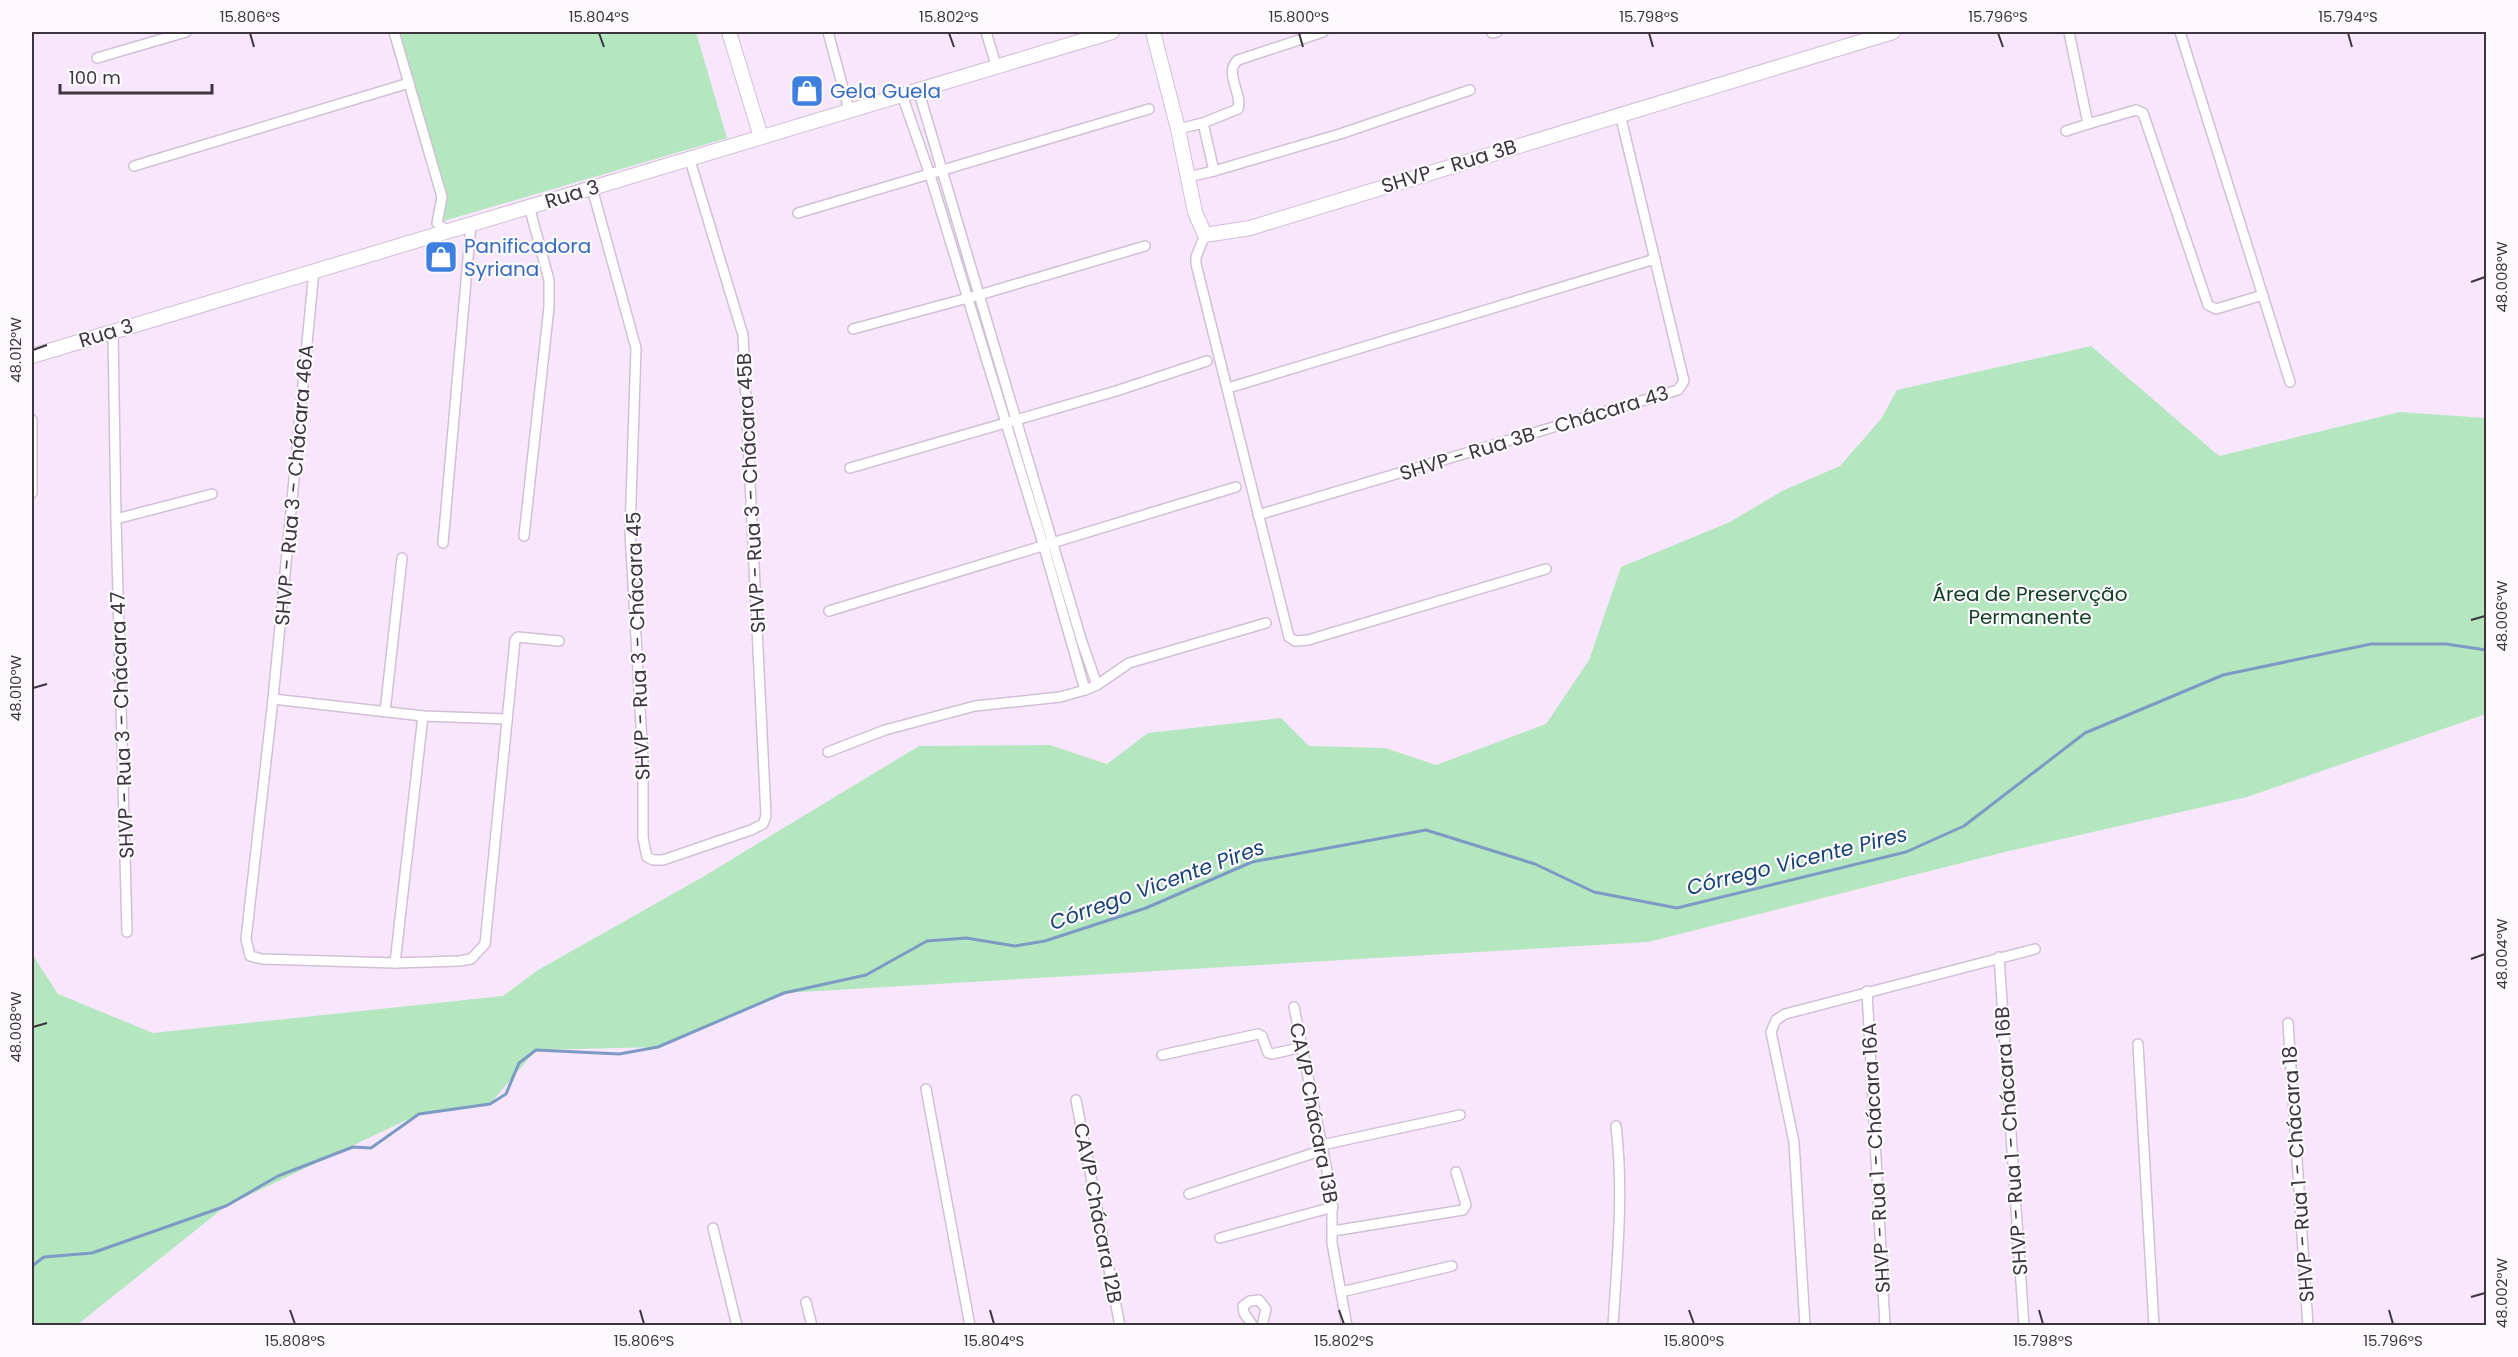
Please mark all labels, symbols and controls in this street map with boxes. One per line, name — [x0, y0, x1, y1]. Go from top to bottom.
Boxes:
text: 15.806°S — [220, 6, 280, 27]
text: 15.804°S — [569, 6, 629, 27]
text: 15.802°S — [919, 6, 979, 27]
text: 15.800°S — [1269, 6, 1329, 27]
text: 15.798°S — [1619, 6, 1679, 27]
text: 15.796°S — [1968, 6, 2028, 27]
text: 15.794°S — [2318, 6, 2378, 27]
scale bar — [60, 57, 212, 95]
text: 100 m — [69, 65, 121, 90]
shop icon: Gela Guela — [789, 73, 825, 109]
place label: Gela Guela — [830, 77, 941, 105]
street label: SHVP - Rua 3B — [1378, 132, 1520, 200]
street label: Rua 3 — [541, 172, 603, 216]
place label: Panificadora Syriana — [464, 232, 591, 283]
shop icon: Panificadora Syriana — [423, 239, 459, 275]
text: 48.008°W — [2491, 241, 2512, 313]
street label: Rua 3 — [75, 311, 137, 355]
text: 48.012°W — [5, 317, 26, 383]
street label: SHVP - Rua 3 - Chácara 46A — [268, 343, 320, 627]
street label: SHVP - Rua 3 - Chácara 45B — [730, 352, 772, 634]
street label: SHVP - Rua 3B - Chácara 43 — [1396, 379, 1672, 487]
street label: SHVP - Rua 3 - Chácara 45 — [619, 511, 657, 781]
park label: Área de Preservção Permanente — [1933, 580, 2127, 631]
text: 48.006°W — [2491, 580, 2512, 652]
street label: SHVP - Rua 3 - Chácara 47 — [103, 591, 141, 859]
text: 48.010°W — [5, 654, 26, 721]
water label: Córrego Vicente Pires — [1683, 819, 1910, 902]
water label: Córrego Vicente Pires — [1045, 832, 1268, 937]
text: 48.004°W — [2491, 918, 2512, 990]
text: 48.008°W — [5, 991, 26, 1063]
street label: SHVP - Rua 1 - Chácara 16B — [1988, 1006, 2034, 1276]
street label: CAVP Chácara 13B — [1283, 1020, 1345, 1206]
street label: SHVP - Rua 1 - Chácara 16A — [1855, 1022, 1897, 1294]
street label: SHVP - Rua 1 - Chácara 18 — [2275, 1045, 2321, 1303]
street label: CAVP Chácara 12B — [1067, 1120, 1129, 1306]
text: 48.002°W — [2491, 1257, 2512, 1328]
text: 15.808°S — [265, 1330, 325, 1351]
text: 15.806°S — [614, 1330, 674, 1351]
text: 15.804°S — [964, 1330, 1024, 1351]
text: 15.802°S — [1314, 1330, 1374, 1351]
text: 15.800°S — [1664, 1330, 1724, 1351]
text: 15.798°S — [2013, 1330, 2073, 1351]
text: 15.796°S — [2363, 1330, 2423, 1351]

